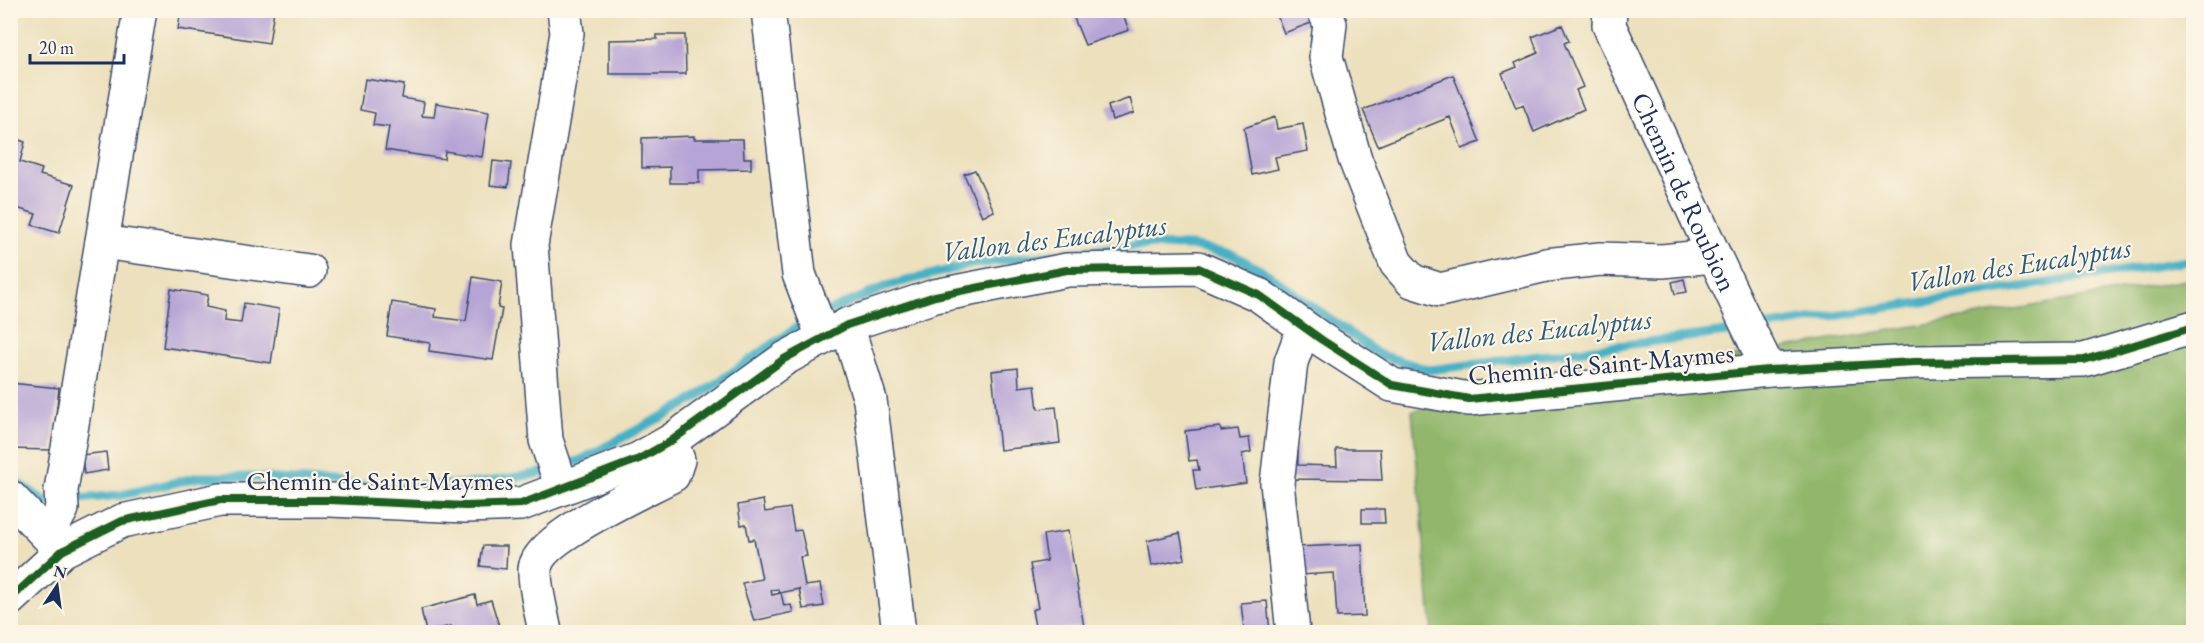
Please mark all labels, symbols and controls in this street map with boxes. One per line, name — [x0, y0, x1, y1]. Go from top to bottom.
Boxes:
scale bar — [30, 27, 124, 65]
text: 20 m — [39, 36, 74, 59]
street label: Chemin de Roubion — [1624, 86, 1746, 297]
water label: Vallon des Eucalyptus — [940, 206, 1169, 270]
water label: Vallon des Eucalyptus — [1905, 229, 2134, 299]
water label: Vallon des Eucalyptus — [1425, 300, 1653, 360]
street label: Chemin de Saint-Maymes — [1467, 335, 1735, 393]
street label: Chemin de Saint-Maymes — [247, 463, 513, 498]
north arrow — [27, 556, 87, 616]
text: N — [52, 560, 69, 584]

